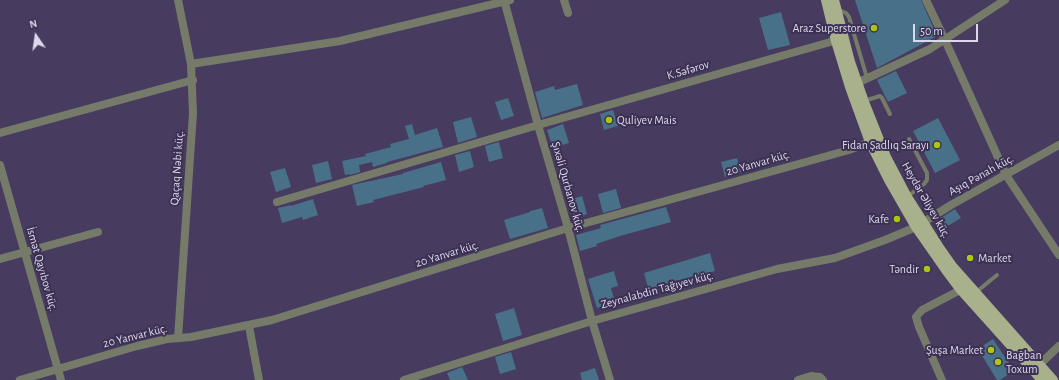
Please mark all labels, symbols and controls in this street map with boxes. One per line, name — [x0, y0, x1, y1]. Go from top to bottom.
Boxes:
north arrow — [16, 16, 56, 56]
scale bar — [915, 16, 980, 42]
text: N — [28, 18, 38, 30]
place label: Araz Superstore — [792, 21, 866, 35]
marker: Araz Superstore — [869, 23, 879, 33]
text: 50 m — [920, 25, 943, 37]
street label: K.Səfərov — [665, 57, 711, 83]
place label: Quliyev Mais — [617, 113, 676, 127]
marker: Quliyev Mais — [604, 115, 614, 125]
street label: Qaçaq Nəbi küç. — [167, 130, 187, 206]
place label: Fidan Şadlıq Sarayı — [842, 138, 929, 152]
street label: Şıxəli Qurbanov küç. — [548, 140, 588, 234]
marker: Fidan Şadlıq Sarayı — [932, 140, 942, 150]
street label: 20 Yanvar küç. — [725, 147, 791, 179]
street label: Aşıq Pənah küç. — [946, 151, 1016, 199]
street label: Heydər Əliyev küç. — [898, 159, 954, 241]
place label: Kafe — [868, 212, 889, 226]
marker: Kafe — [892, 214, 902, 224]
street label: İsmət Qayıbov küç. — [23, 225, 61, 313]
street label: 20 Yanvar küç. — [414, 238, 480, 270]
place label: Market — [978, 251, 1011, 265]
marker: Market — [965, 253, 975, 263]
place label: Təndir — [889, 262, 919, 276]
marker: Təndir — [922, 264, 932, 274]
street label: Zeynalabdin Tağıyev küç. — [599, 268, 715, 312]
street label: 20 Yanvar küç. — [101, 321, 169, 351]
place label: Şuşa Market — [926, 343, 983, 357]
marker: Şuşa Market — [986, 345, 996, 355]
place label: Bağban Toxum — [1006, 348, 1042, 376]
marker: Bağban Toxum — [993, 357, 1003, 367]

